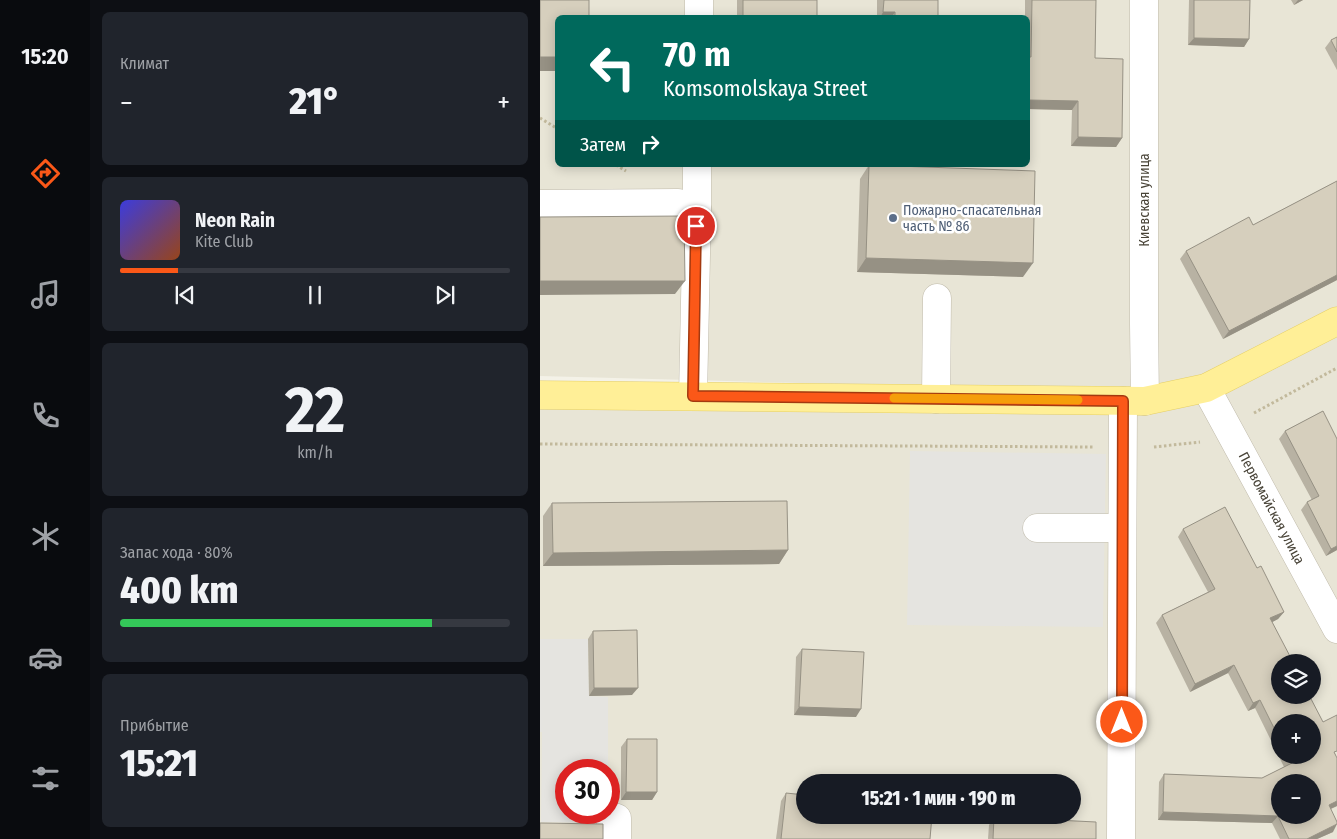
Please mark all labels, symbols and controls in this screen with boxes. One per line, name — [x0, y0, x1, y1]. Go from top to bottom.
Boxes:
text: 70 m — [663, 33, 731, 75]
icon: left — [580, 35, 645, 100]
text: 15:20 — [21, 43, 69, 70]
text: Климат — [120, 54, 169, 73]
text: Komsomolskaya Street — [663, 75, 867, 102]
text: 21° — [289, 78, 341, 124]
text: − — [120, 86, 133, 119]
text: + — [497, 86, 510, 119]
icon: right — [636, 130, 664, 158]
text: Затем — [580, 133, 626, 156]
street label: Киевская улица — [1136, 153, 1153, 247]
icon: directions — [28, 156, 63, 191]
place label: Пожарно-спасательная часть № 86 — [903, 202, 1042, 235]
pin — [675, 205, 717, 247]
text: Neon Rain — [195, 209, 275, 232]
icon: arrive — [682, 212, 710, 240]
marker: Пожарно-спасательная часть № 86 — [887, 212, 899, 224]
text: Kite Club — [195, 232, 253, 251]
icon: music — [28, 277, 63, 312]
icon: previous — [171, 281, 199, 309]
icon: pause — [301, 281, 329, 309]
icon: next — [431, 281, 459, 309]
text: 22 — [285, 371, 345, 449]
icon: phone — [28, 398, 63, 433]
text: km/h — [297, 443, 333, 462]
street label: Первомайская улица — [1235, 449, 1308, 567]
icon: climate — [28, 519, 63, 554]
text: Запас хода · 80% — [120, 543, 233, 562]
text: 400 km — [120, 567, 238, 613]
icon: car — [28, 640, 63, 675]
map controls — [1271, 654, 1321, 824]
button: layers — [1271, 654, 1321, 704]
position arrow — [1095, 695, 1147, 747]
button: + — [1271, 714, 1321, 764]
text: Прибытие — [120, 716, 189, 735]
text: 15:21 — [120, 740, 198, 786]
speed limit sign: 30 — [555, 759, 620, 824]
icon: filters — [28, 761, 63, 796]
button: − — [1271, 774, 1321, 824]
text: 15:21 · 1 мин · 190 m — [862, 787, 1015, 810]

